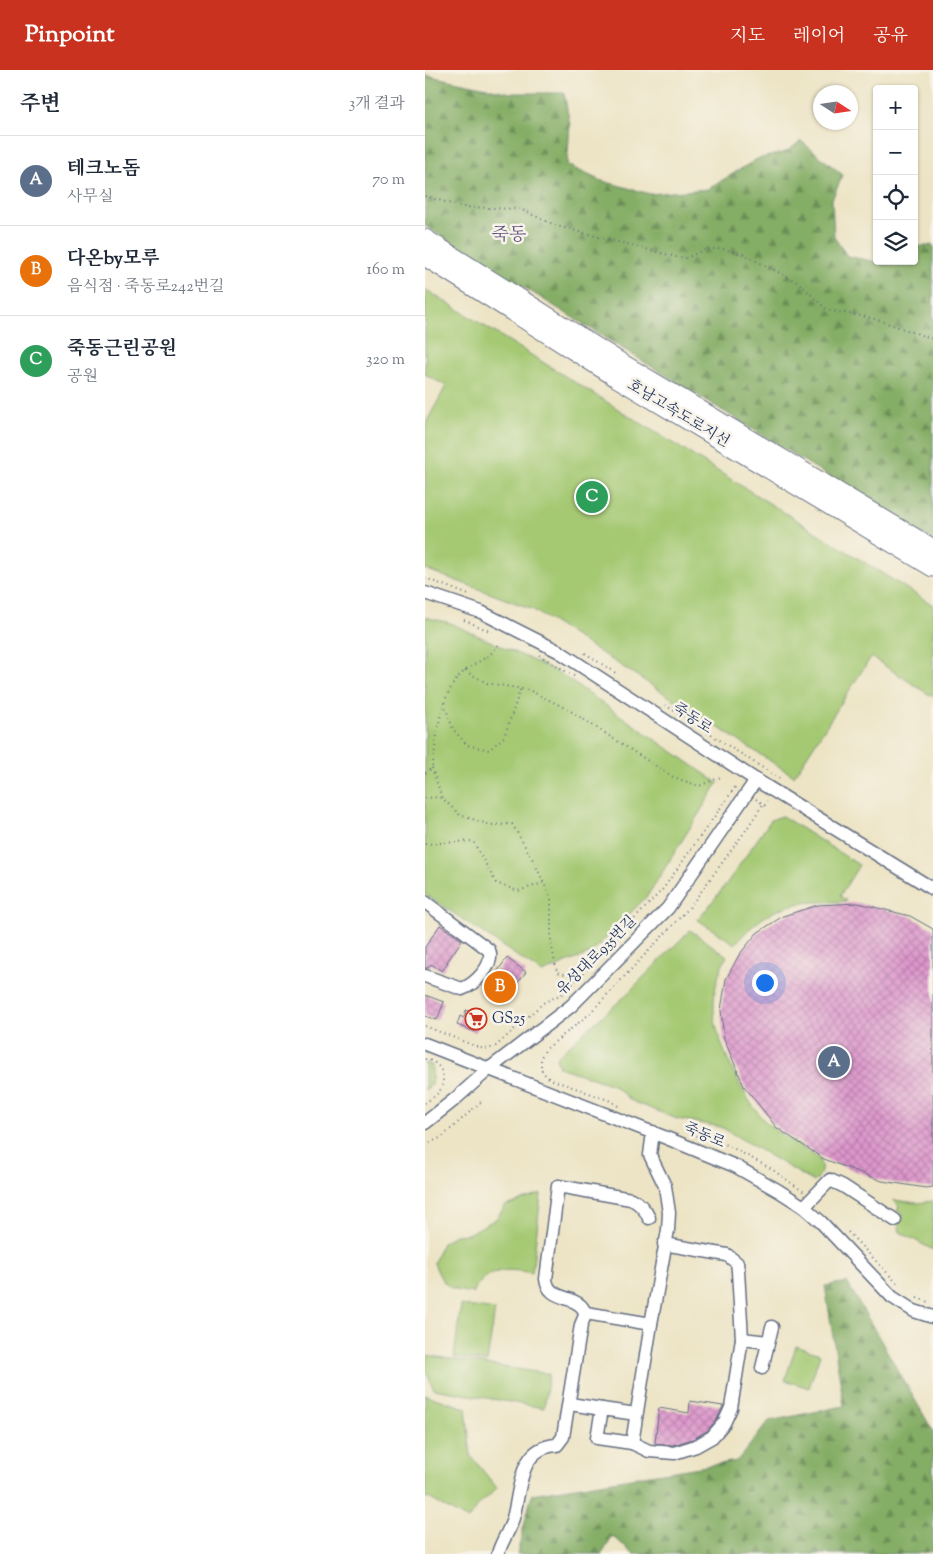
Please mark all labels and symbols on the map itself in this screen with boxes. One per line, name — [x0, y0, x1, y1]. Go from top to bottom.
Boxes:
north arrow — [813, 85, 858, 130]
district label: 죽동 — [492, 223, 526, 249]
street label: 호남고속도로지선 — [623, 375, 733, 453]
pin: C — [576, 478, 608, 516]
street label: 죽동로 — [668, 698, 716, 740]
street label: 유성대로935번길 — [552, 911, 642, 1001]
pin: B — [484, 968, 516, 1006]
your location — [752, 970, 778, 996]
supermarket icon: GS25 — [464, 1007, 488, 1031]
place label: GS25 — [492, 1009, 525, 1030]
pin: A — [818, 1043, 850, 1081]
street label: 죽동로 — [680, 1118, 729, 1154]

